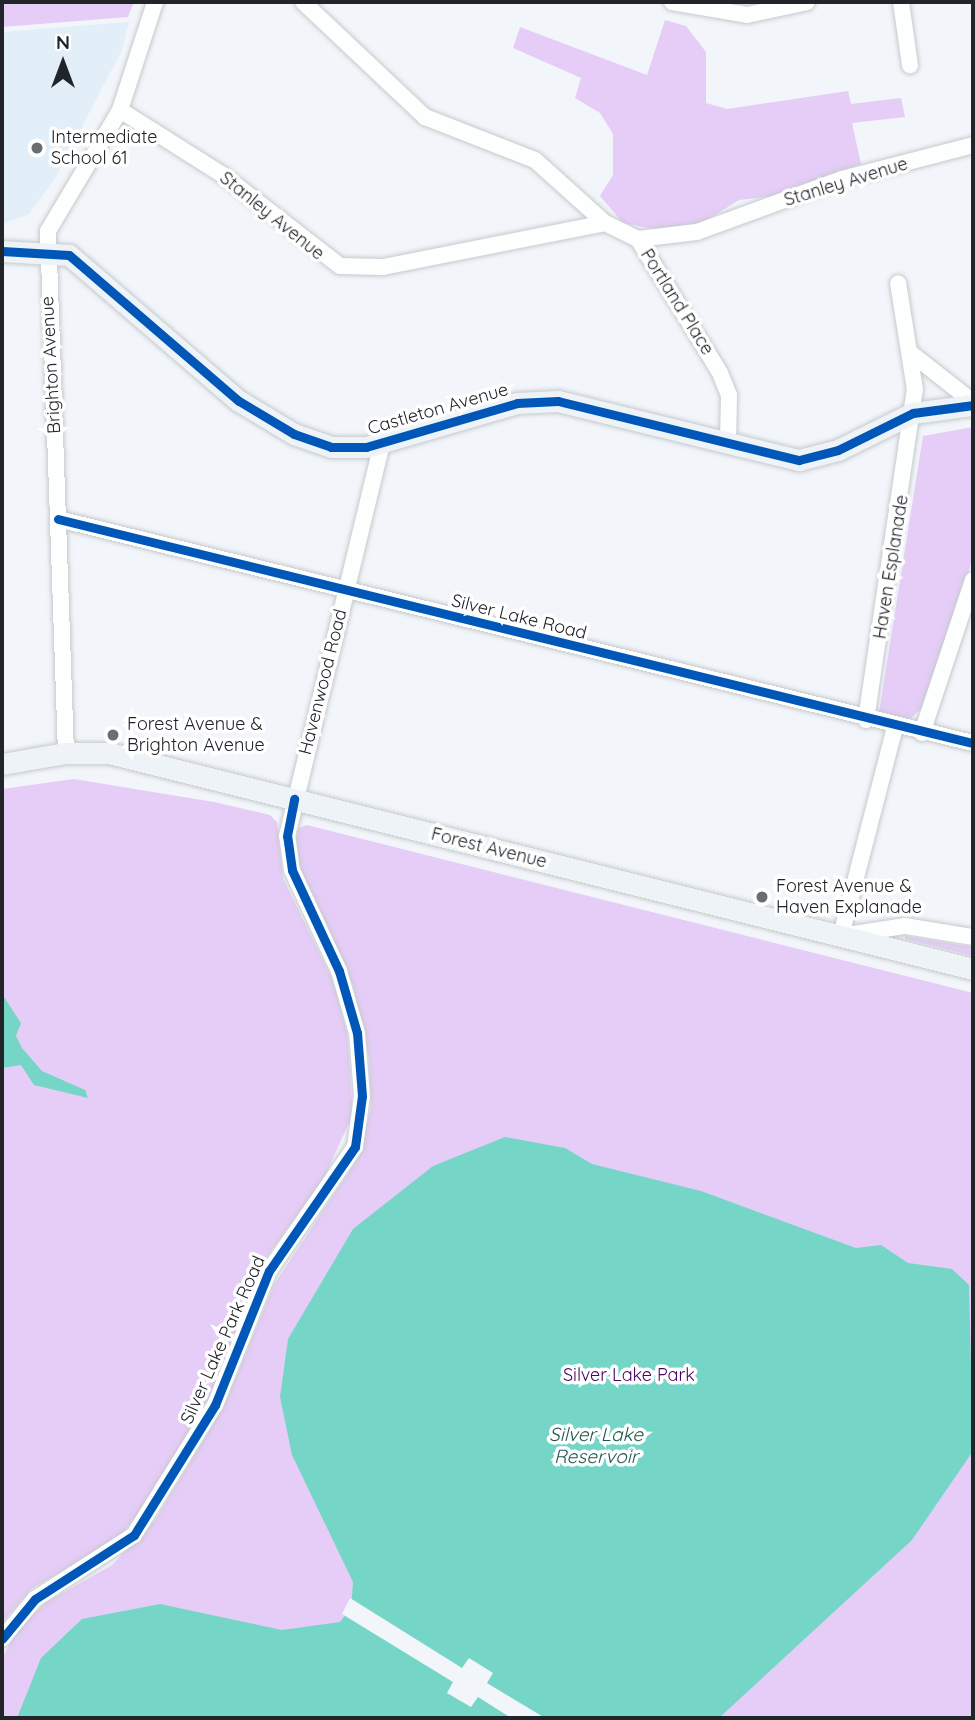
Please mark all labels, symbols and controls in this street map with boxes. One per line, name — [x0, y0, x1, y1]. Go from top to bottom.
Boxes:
north arrow — [28, 28, 98, 98]
text: N — [56, 30, 70, 54]
place label: Intermediate School 61 — [51, 127, 157, 170]
marker: Intermediate School 61 — [29, 140, 45, 156]
street label: Stanley Avenue — [782, 153, 910, 211]
street label: Stanley Avenue — [215, 167, 329, 265]
street label: Portland Place — [636, 245, 718, 359]
street label: Brighton Avenue — [37, 296, 65, 434]
street label: Castleton Avenue — [365, 379, 511, 439]
street label: Haven Esplanade — [869, 493, 913, 641]
street label: Silver Lake Road — [449, 590, 589, 644]
street label: Havenwood Road — [294, 607, 352, 757]
place label: Forest Avenue & Brighton Avenue — [127, 714, 265, 756]
marker: Forest Avenue & Brighton Avenue — [105, 727, 121, 743]
street label: Forest Avenue — [429, 823, 549, 873]
place label: Forest Avenue & Haven Explanade — [776, 876, 922, 918]
marker: Forest Avenue & Haven Explanade — [754, 889, 770, 905]
street label: Silver Lake Park Road — [176, 1253, 270, 1427]
park label: Silver Lake Park — [563, 1364, 695, 1386]
water label: Silver Lake Reservoir — [549, 1424, 643, 1468]

